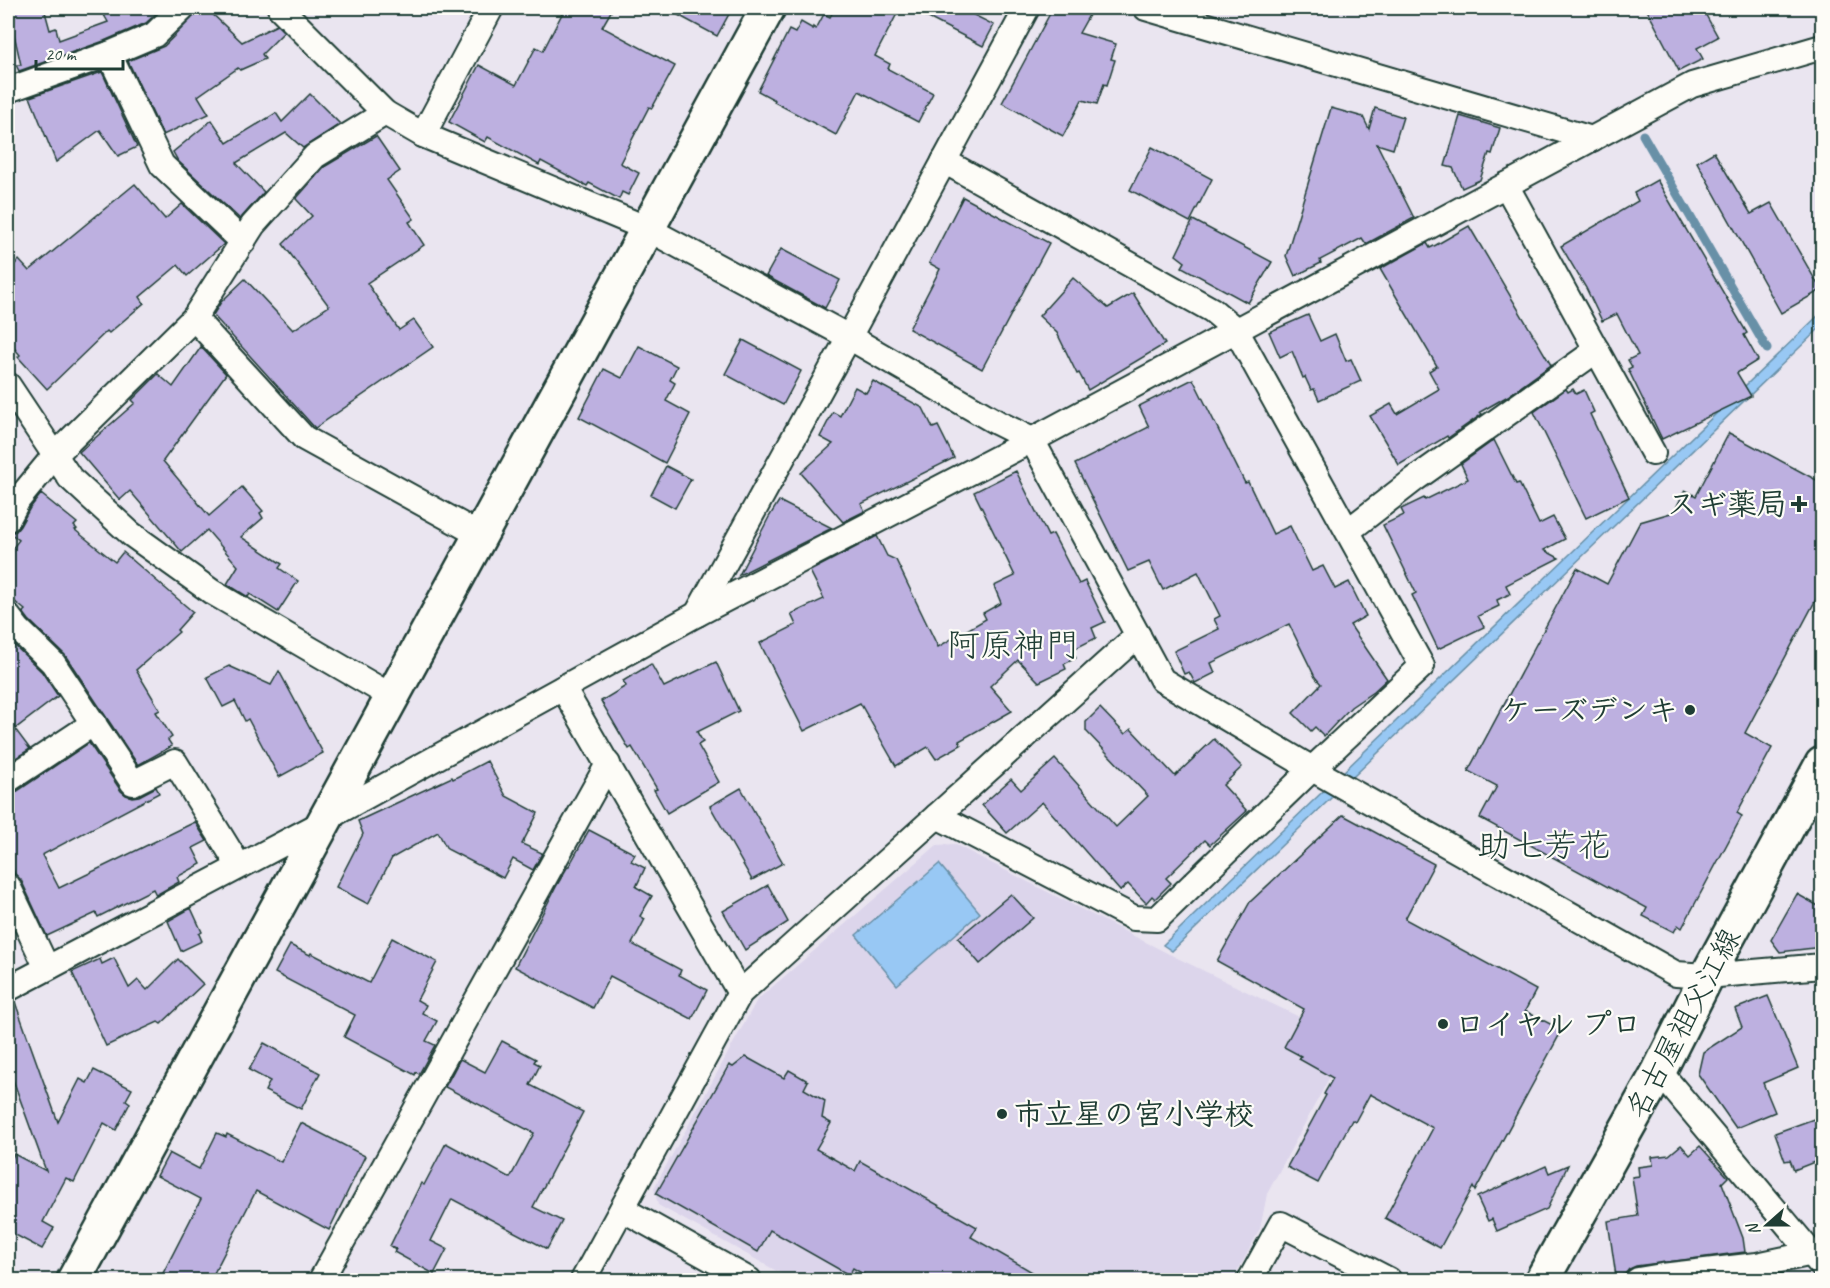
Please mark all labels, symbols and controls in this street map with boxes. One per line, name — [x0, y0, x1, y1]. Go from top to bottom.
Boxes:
scale bar — [36, 33, 123, 71]
text: 20 m — [45, 43, 78, 65]
place label: スギ薬局 — [1667, 485, 1787, 523]
marker: スギ薬局 — [1792, 497, 1806, 511]
district label: 阿原神門 — [947, 624, 1079, 666]
place label: ケーズデンキ — [1500, 691, 1678, 729]
marker: ケーズデンキ — [1683, 703, 1697, 717]
district label: 助七芳花 — [1478, 824, 1610, 866]
street label: 名古屋祖父江線 — [1617, 921, 1749, 1125]
place label: ロイヤル プロ — [1455, 1005, 1642, 1043]
marker: ロイヤル プロ — [1436, 1017, 1450, 1031]
place label: 市立星の宮小学校 — [1014, 1095, 1254, 1133]
marker: 市立星の宮小学校 — [995, 1107, 1009, 1121]
north arrow — [1737, 1195, 1797, 1255]
text: N — [1742, 1219, 1765, 1238]

